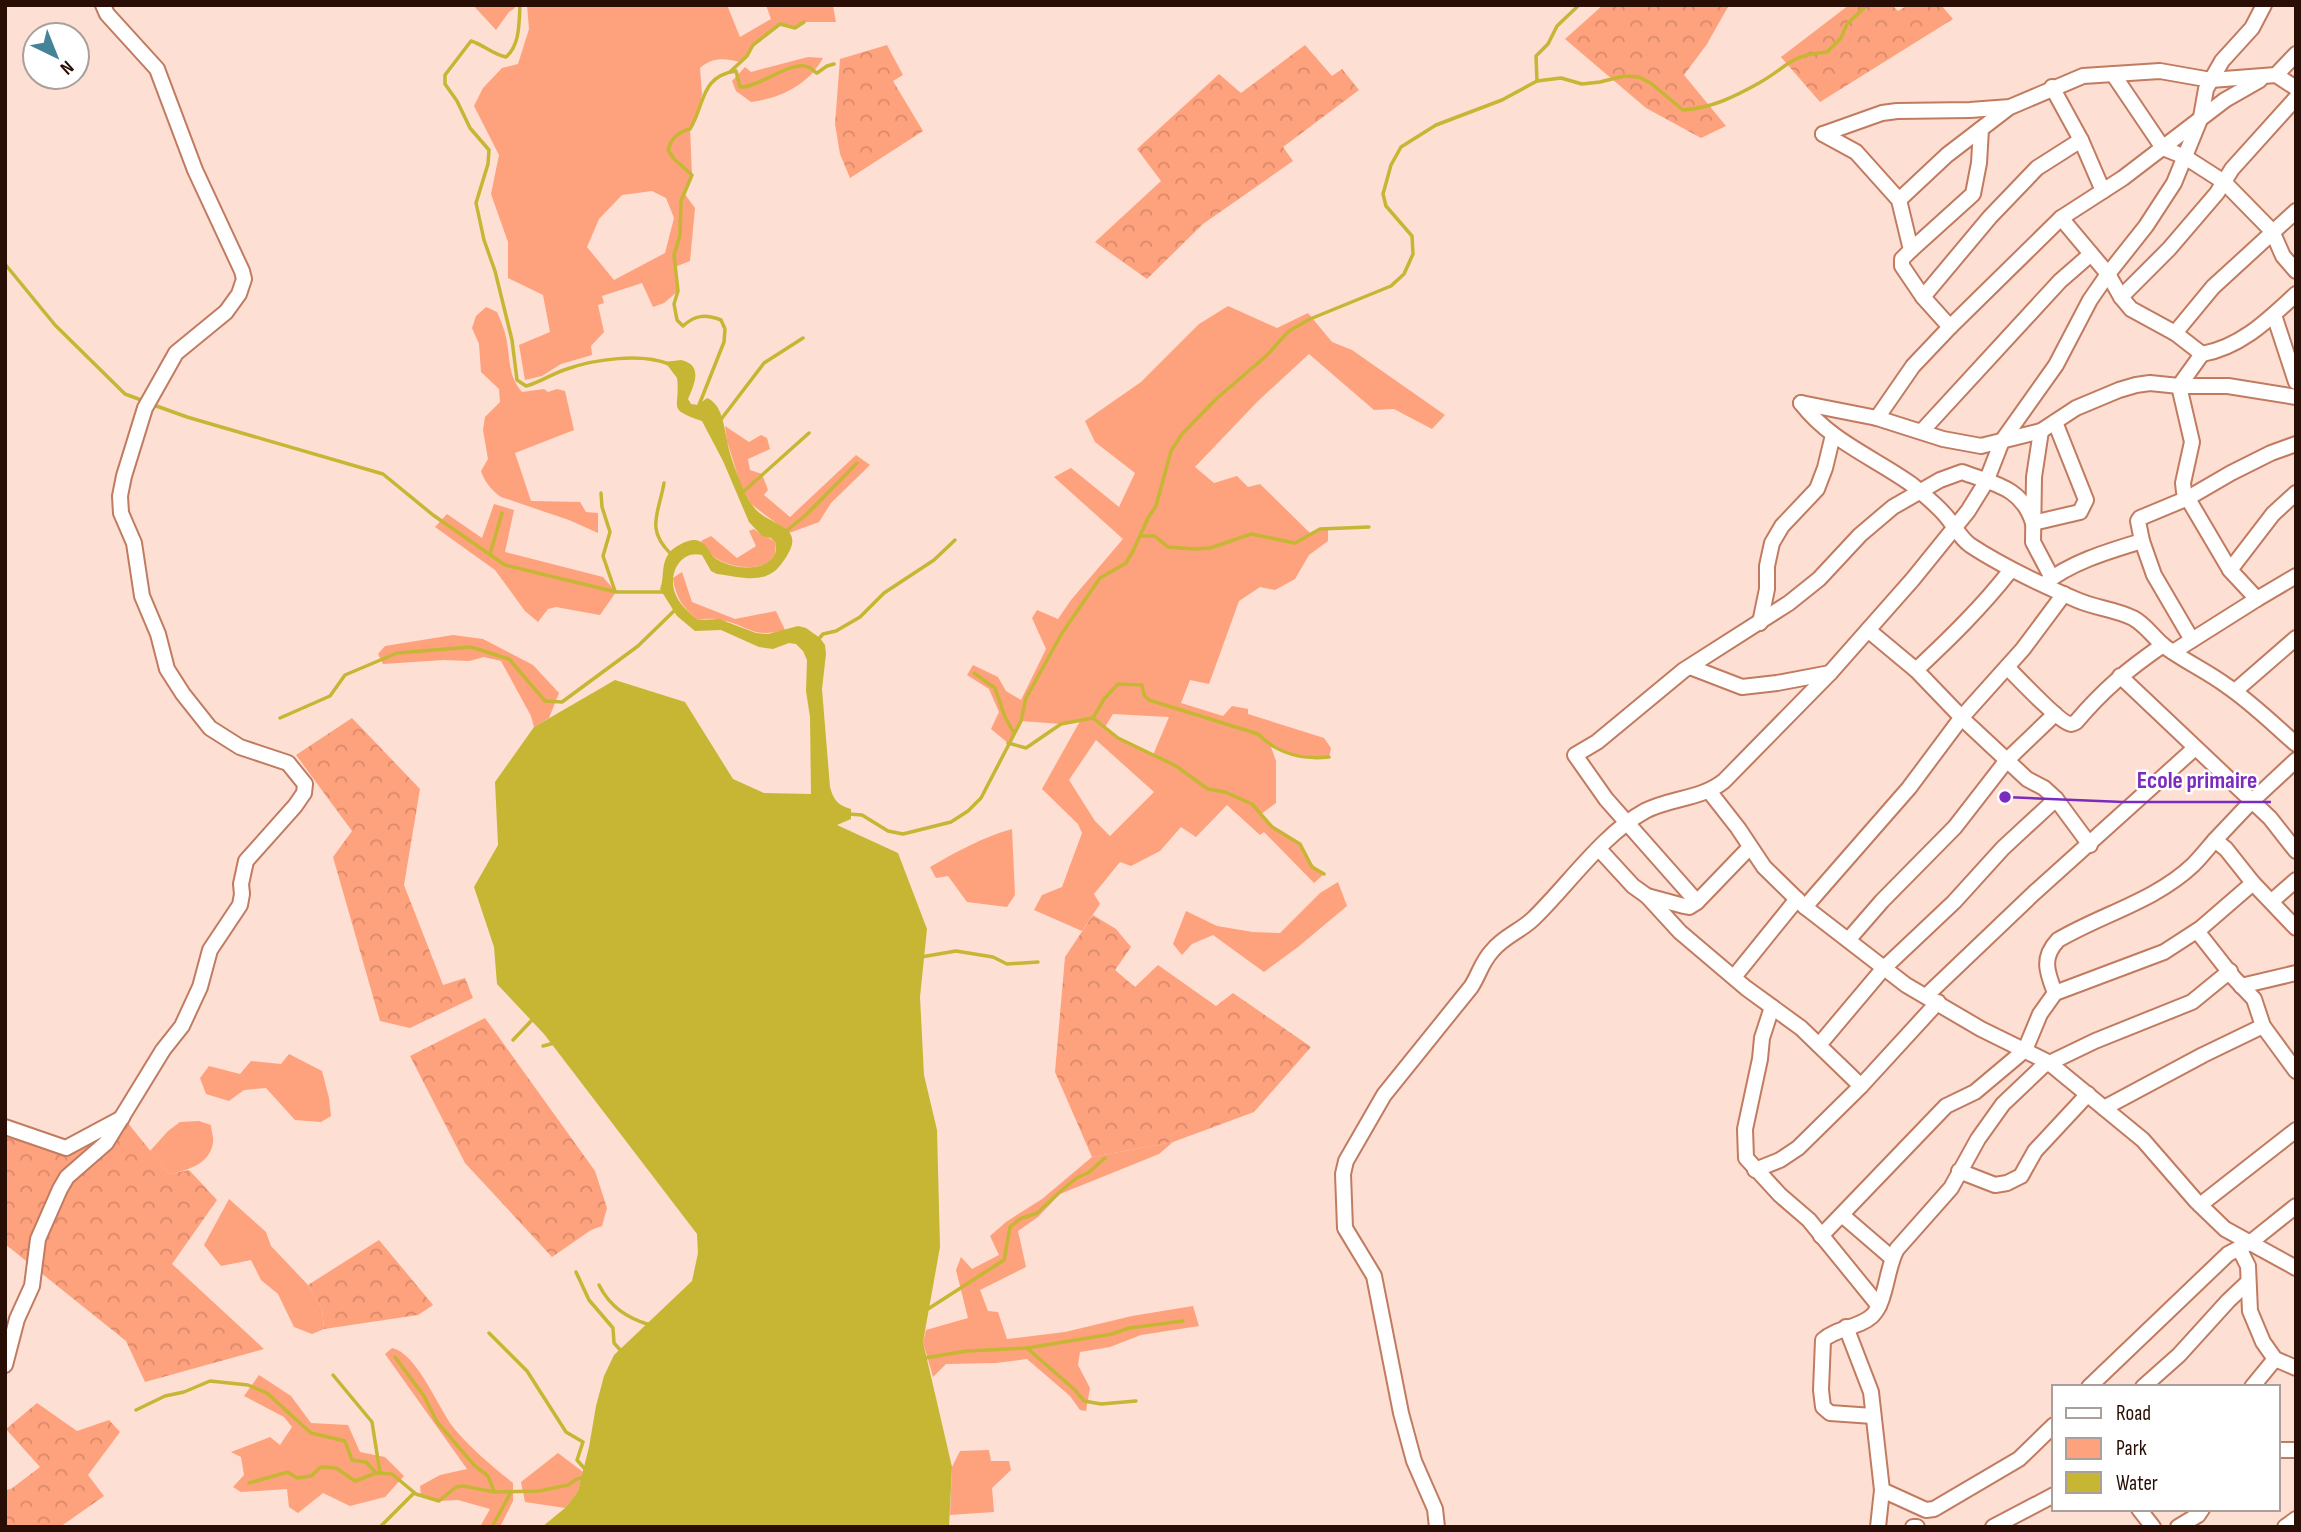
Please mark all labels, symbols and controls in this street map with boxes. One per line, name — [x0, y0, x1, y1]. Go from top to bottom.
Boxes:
north arrow — [21, 21, 91, 91]
text: N — [55, 55, 78, 79]
callout: Ecole primaire — [2123, 757, 2271, 802]
text: Ecole primaire — [2137, 766, 2257, 795]
legend — [2052, 1385, 2280, 1511]
text: Road — [2116, 1401, 2151, 1426]
text: Park — [2116, 1436, 2147, 1461]
text: Water — [2116, 1471, 2158, 1496]

